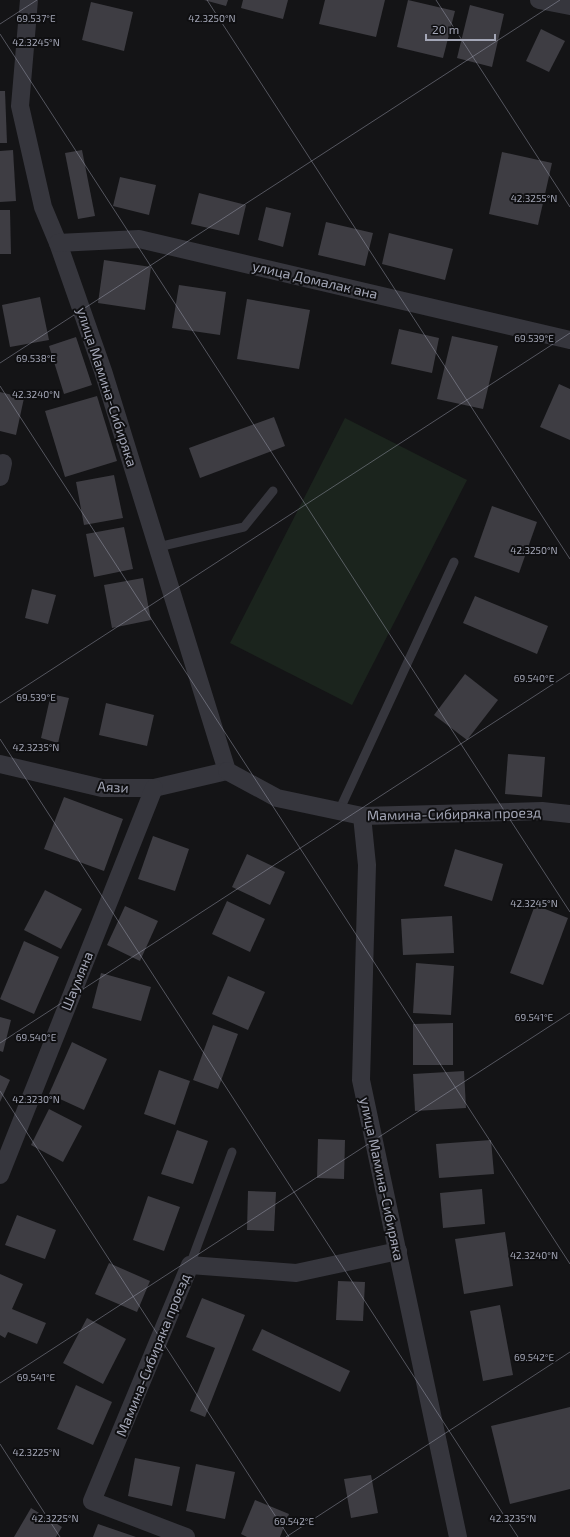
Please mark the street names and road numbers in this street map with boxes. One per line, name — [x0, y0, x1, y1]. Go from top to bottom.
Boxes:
street label: улица Домалак ана — [251, 257, 379, 302]
street label: улица Мамина-Сибиряка — [74, 305, 141, 469]
street label: Аязи — [97, 777, 129, 796]
street label: Мамина-Сибиряка проезд — [367, 803, 541, 824]
street label: Шаумяна — [57, 949, 96, 1013]
street label: улица Мамина-Сибиряка — [357, 1096, 408, 1262]
street label: Мамина-Сибиряка проезд — [112, 1271, 193, 1439]

